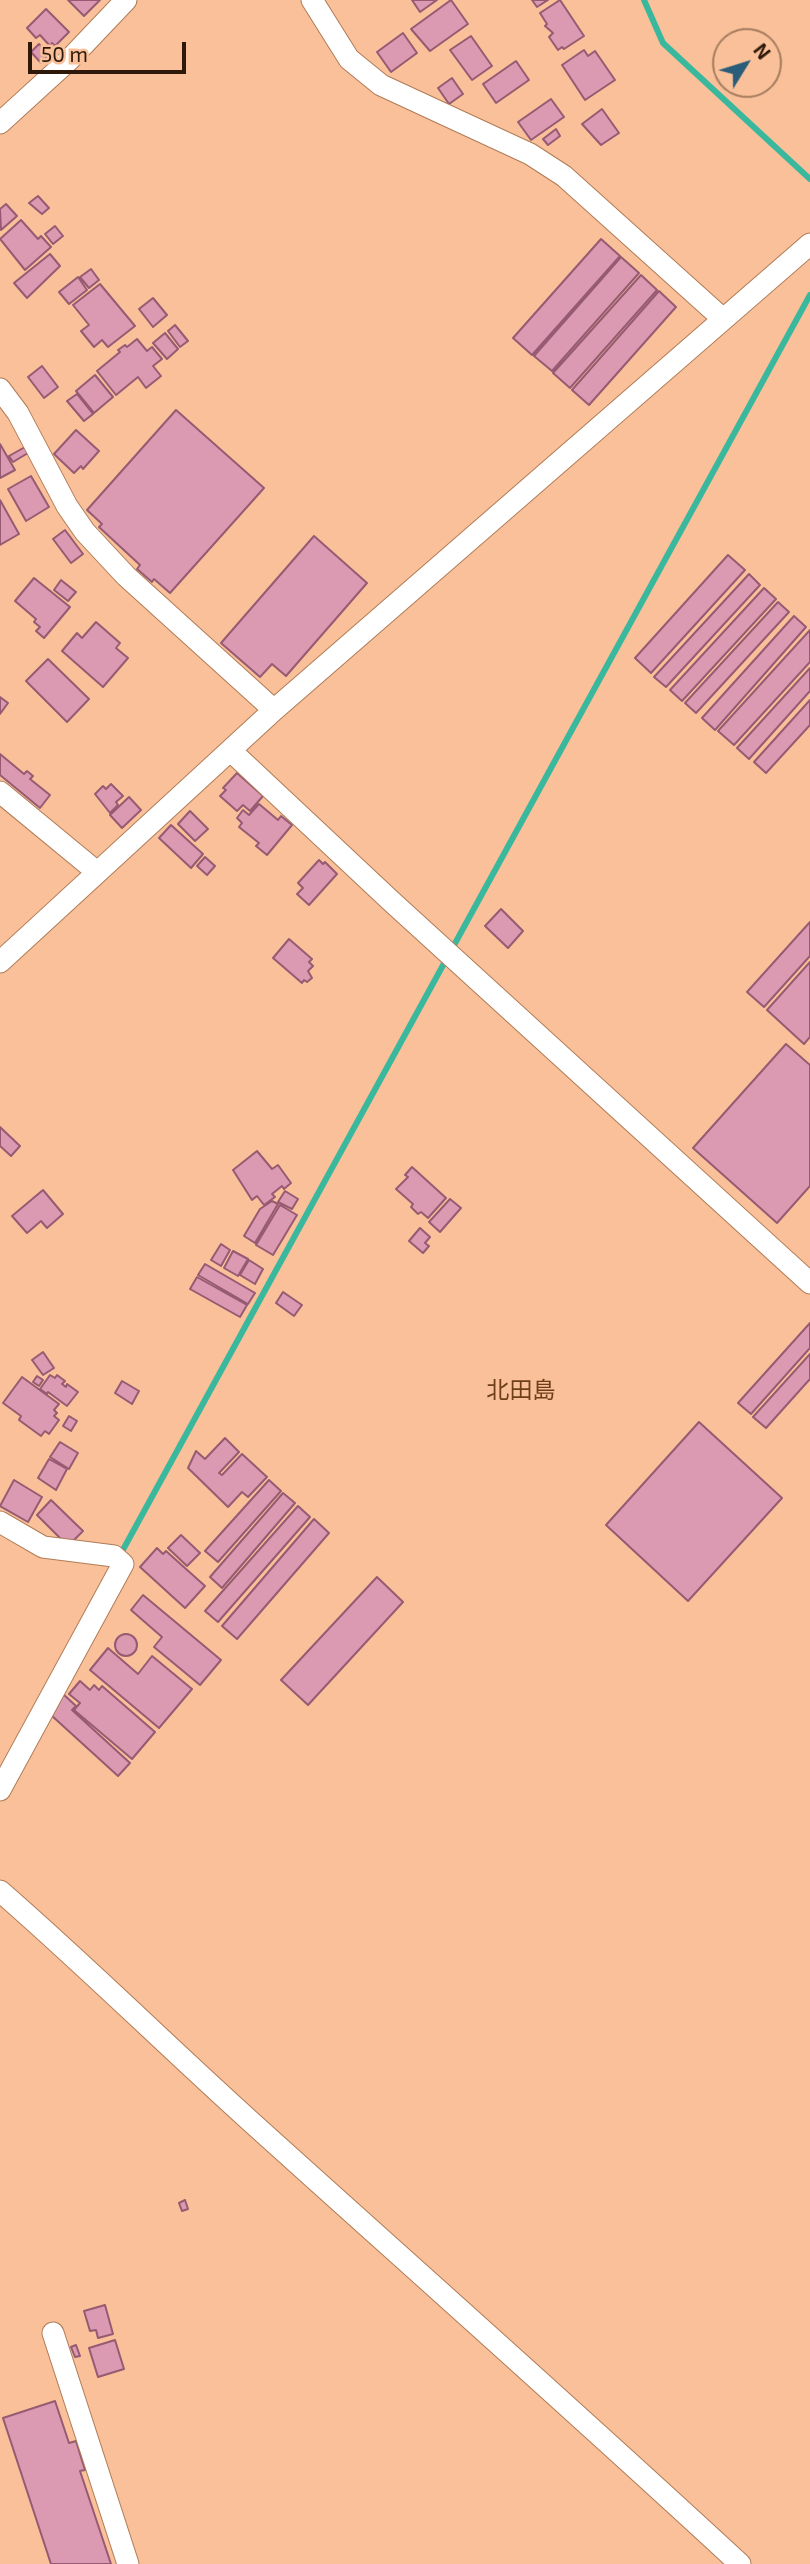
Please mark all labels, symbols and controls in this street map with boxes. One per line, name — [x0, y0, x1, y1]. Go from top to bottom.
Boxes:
scale bar — [32, 28, 189, 72]
north arrow — [712, 28, 782, 98]
text: N — [749, 39, 776, 63]
text: 50 m — [41, 41, 88, 66]
district label: 北田島 — [487, 1376, 555, 1404]

